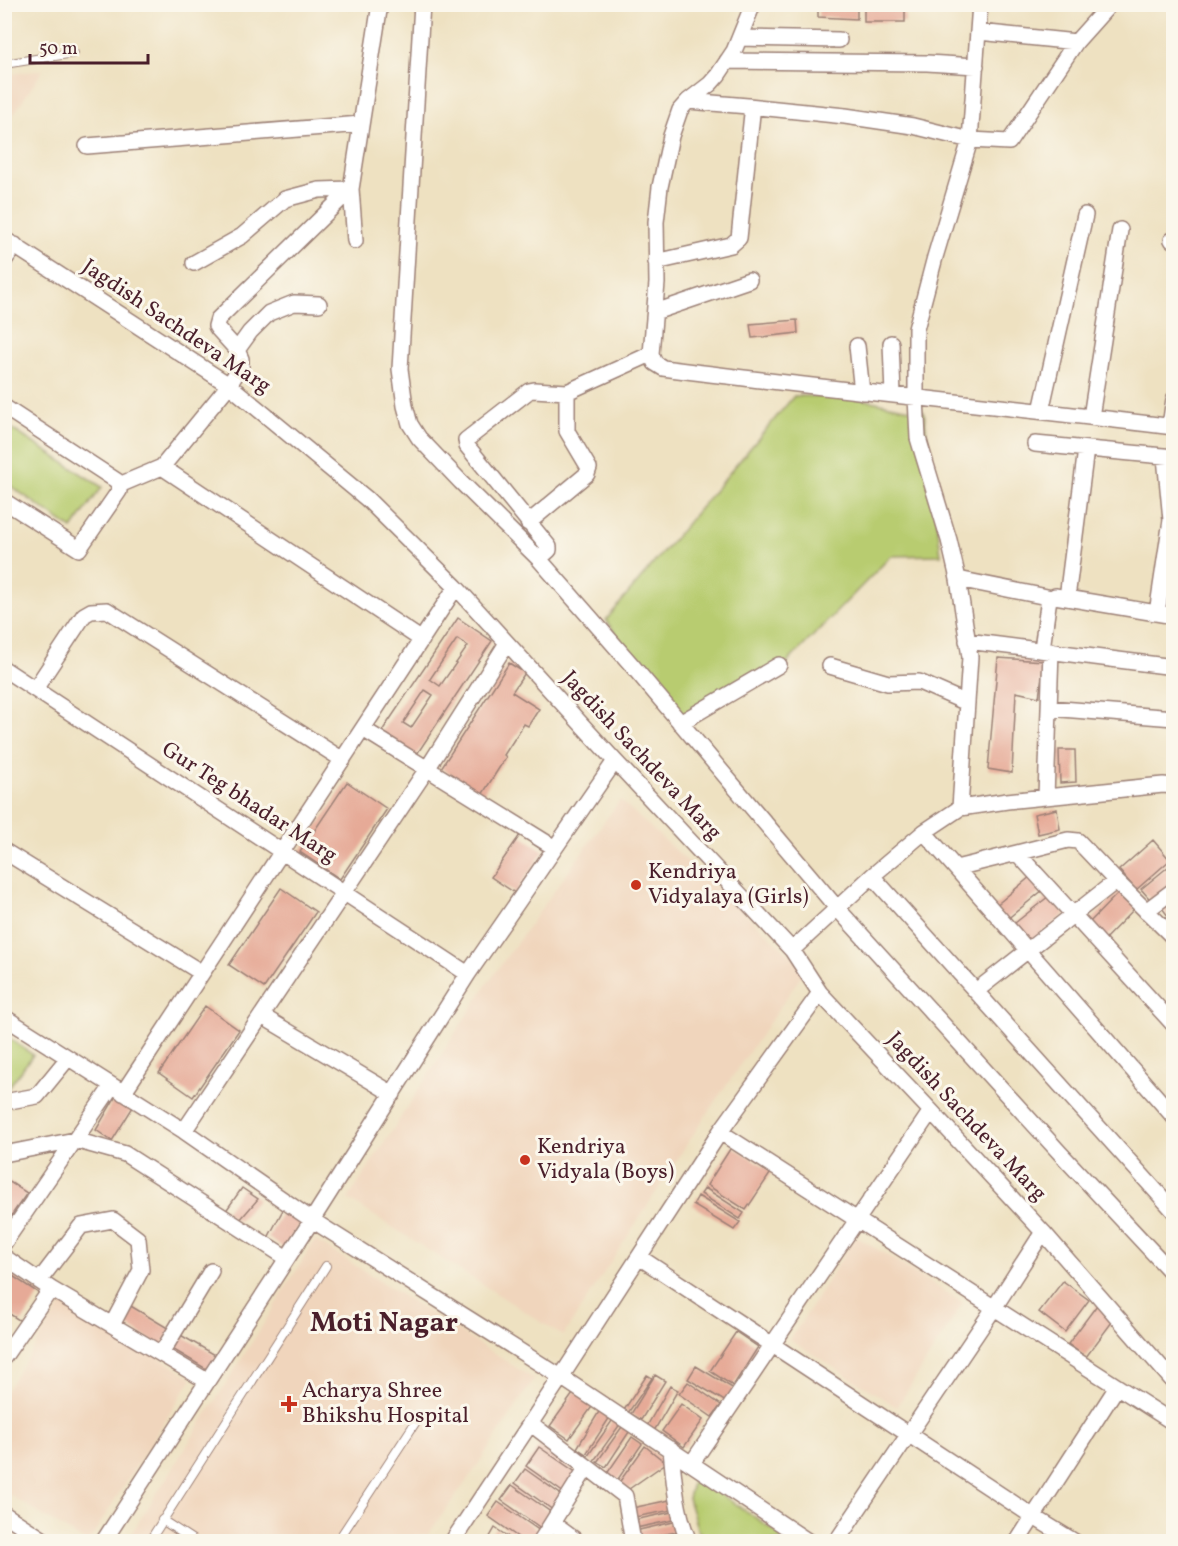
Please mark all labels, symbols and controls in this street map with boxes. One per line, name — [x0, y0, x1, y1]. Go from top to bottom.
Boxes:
scale bar — [30, 27, 148, 65]
text: 50 m — [39, 37, 78, 62]
street label: Jagdish Sachdeva Marg — [75, 252, 277, 402]
street label: Jagdish Sachdeva Marg — [554, 664, 728, 848]
street label: Gur Teg bhadar Marg — [155, 735, 343, 871]
place label: Kendriya Vidyalaya (Girls) — [648, 857, 809, 913]
marker: Kendriya Vidyalaya (Girls) — [629, 878, 643, 892]
street label: Jagdish Sachdeva Marg — [879, 1025, 1053, 1209]
place label: Kendriya Vidyala (Boys) — [537, 1132, 674, 1188]
marker: Kendriya Vidyala (Boys) — [518, 1153, 532, 1167]
district label: Moti Nagar — [310, 1304, 458, 1343]
place label: Acharya Shree Bhikshu Hospital — [302, 1376, 469, 1432]
marker: Acharya Shree Bhikshu Hospital — [280, 1395, 298, 1413]

